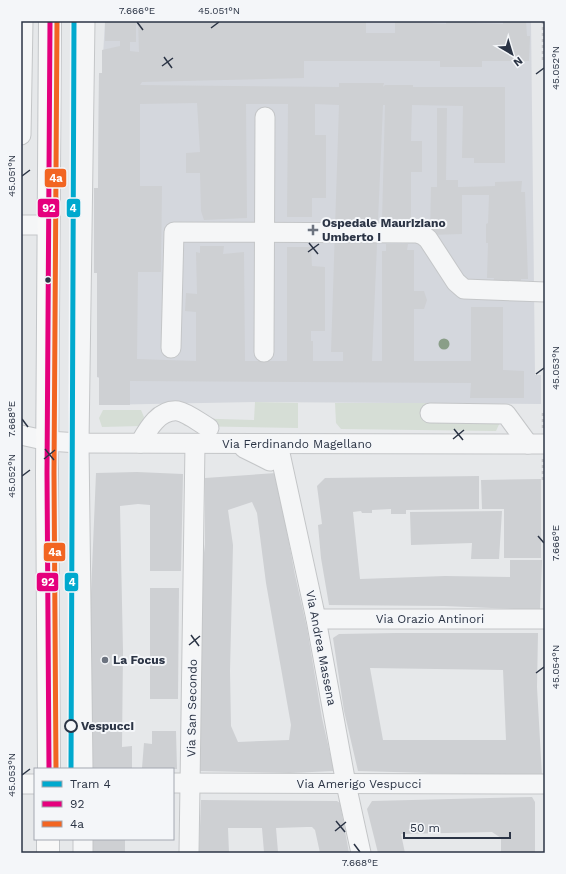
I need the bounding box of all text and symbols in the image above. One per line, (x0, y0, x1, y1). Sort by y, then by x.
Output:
text: 7.666°E (119, 5, 155, 16)
text: 45.051°N (198, 5, 240, 16)
north arrow (492, 34, 532, 74)
text: 45.052°N (550, 46, 561, 90)
text: N (511, 54, 525, 69)
text: 45.051°N (6, 155, 17, 197)
line badge: 4a (44, 168, 67, 188)
text: 4a (49, 172, 63, 185)
line badge: 92 (37, 198, 60, 218)
line badge: 4 (66, 198, 81, 218)
text: 92 (42, 202, 56, 215)
text: 4 (69, 202, 77, 215)
place label: Ospedale Mauriziano Umberto I (322, 216, 446, 244)
marker: Ospedale Mauriziano Umberto I (307, 224, 319, 236)
unlabelled marker (43, 275, 53, 285)
text: 45.053°N (550, 346, 561, 390)
text: 7.668°E (6, 401, 17, 437)
street label: Via Ferdinando Magellano (222, 437, 372, 451)
text: 45.052°N (6, 454, 17, 498)
text: 7.666°E (550, 525, 561, 561)
line badge: 4a (43, 542, 66, 562)
text: 4a (48, 546, 62, 559)
line badge: 92 (36, 572, 59, 592)
line badge: 4 (64, 572, 79, 592)
text: 92 (41, 576, 55, 589)
text: 4 (68, 576, 76, 589)
street label: Via Andrea Massena (303, 589, 339, 707)
street label: Via Orazio Antinori (376, 612, 484, 626)
text: 45.054°N (550, 645, 561, 689)
place label: La Focus (113, 653, 166, 667)
marker: La Focus (100, 655, 110, 665)
street label: Via San Secondo (184, 659, 200, 757)
marker: Vespucci (64, 719, 78, 733)
place label: Vespucci (81, 719, 134, 733)
text: 45.053°N (6, 753, 17, 797)
legend (34, 768, 174, 840)
text: Tram 4 (70, 777, 111, 791)
street label: Via Amerigo Vespucci (297, 777, 421, 791)
text: 92 (70, 797, 84, 811)
scale bar (404, 814, 510, 840)
text: 4a (70, 817, 84, 831)
text: 50 m (410, 821, 440, 835)
text: 7.668°E (342, 857, 378, 868)

